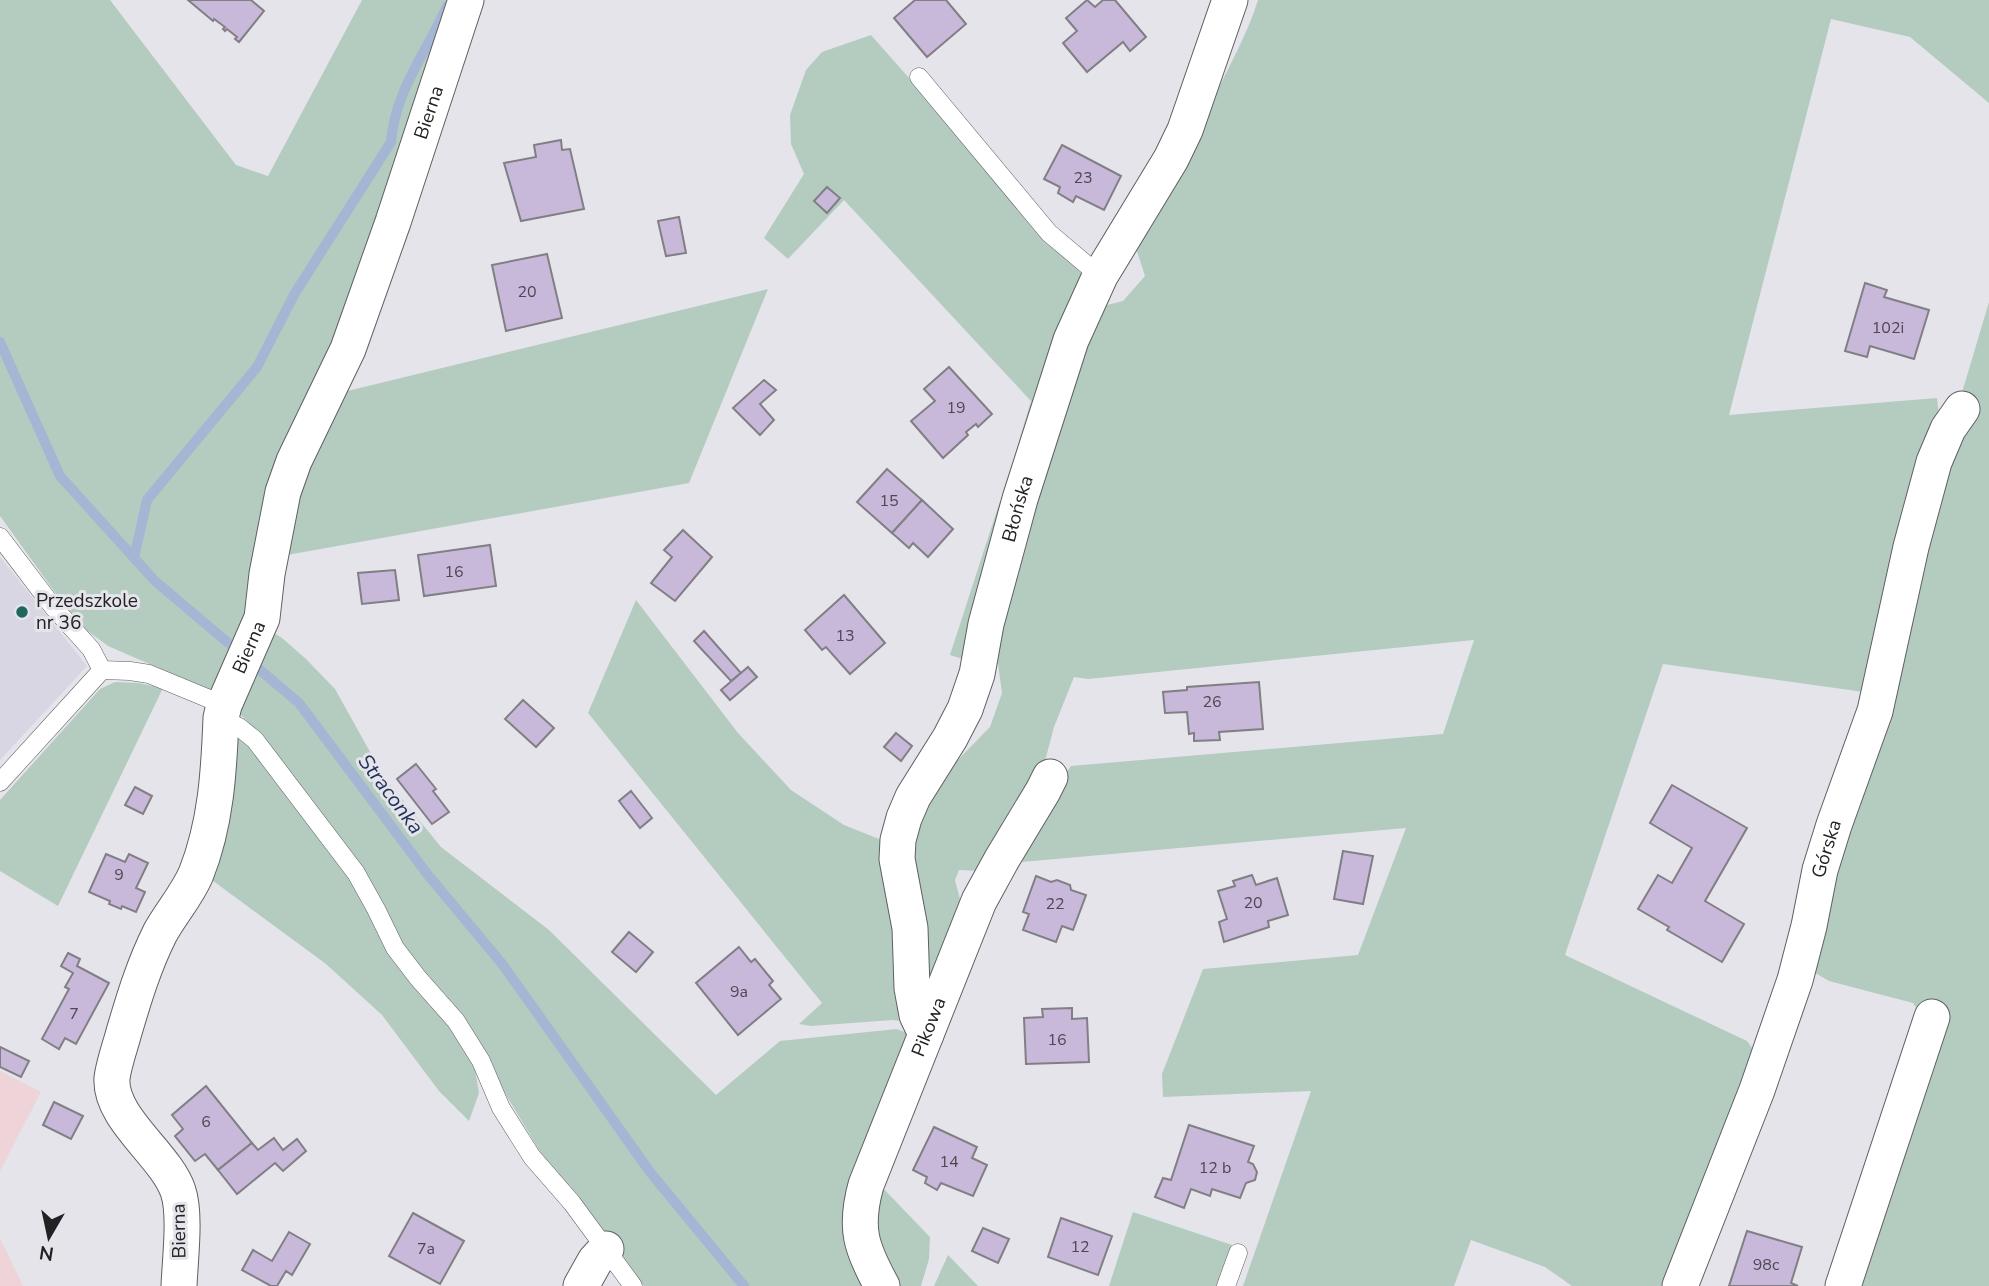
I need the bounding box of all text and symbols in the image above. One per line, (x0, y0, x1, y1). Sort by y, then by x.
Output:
street label: Bierna (408, 82, 450, 143)
house number: 23 (1073, 167, 1093, 189)
house number: 20 (517, 281, 537, 303)
house number: 102i (1872, 317, 1904, 339)
house number: 19 (946, 397, 966, 419)
street label: Błońska (996, 472, 1040, 545)
house number: 15 (879, 490, 899, 512)
house number: 16 (444, 561, 464, 583)
place label: Przedszkole nr 36 (36, 588, 138, 636)
marker: Przedszkole nr 36 (14, 604, 30, 620)
street label: Bierna (226, 617, 272, 678)
house number: 13 (835, 625, 855, 647)
house number: 26 (1202, 691, 1222, 713)
water label: Straconka (352, 748, 430, 840)
street label: Górska (1806, 816, 1848, 880)
house number: 9 (114, 864, 124, 886)
house number: 20 (1243, 892, 1263, 914)
house number: 22 (1045, 893, 1065, 915)
house number: 9a (730, 981, 748, 1003)
street label: Pikowa (905, 993, 952, 1061)
house number: 7 (69, 1003, 79, 1025)
house number: 16 (1047, 1029, 1067, 1051)
house number: 6 (201, 1111, 211, 1133)
house number: 14 (939, 1151, 959, 1173)
house number: 12 b (1199, 1157, 1231, 1179)
north arrow (14, 1202, 84, 1272)
street label: Bierna (166, 1203, 192, 1259)
house number: 12 (1070, 1236, 1090, 1258)
house number: 7a (417, 1238, 435, 1260)
text: N (37, 1239, 56, 1267)
house number: 98c (1753, 1254, 1780, 1276)

